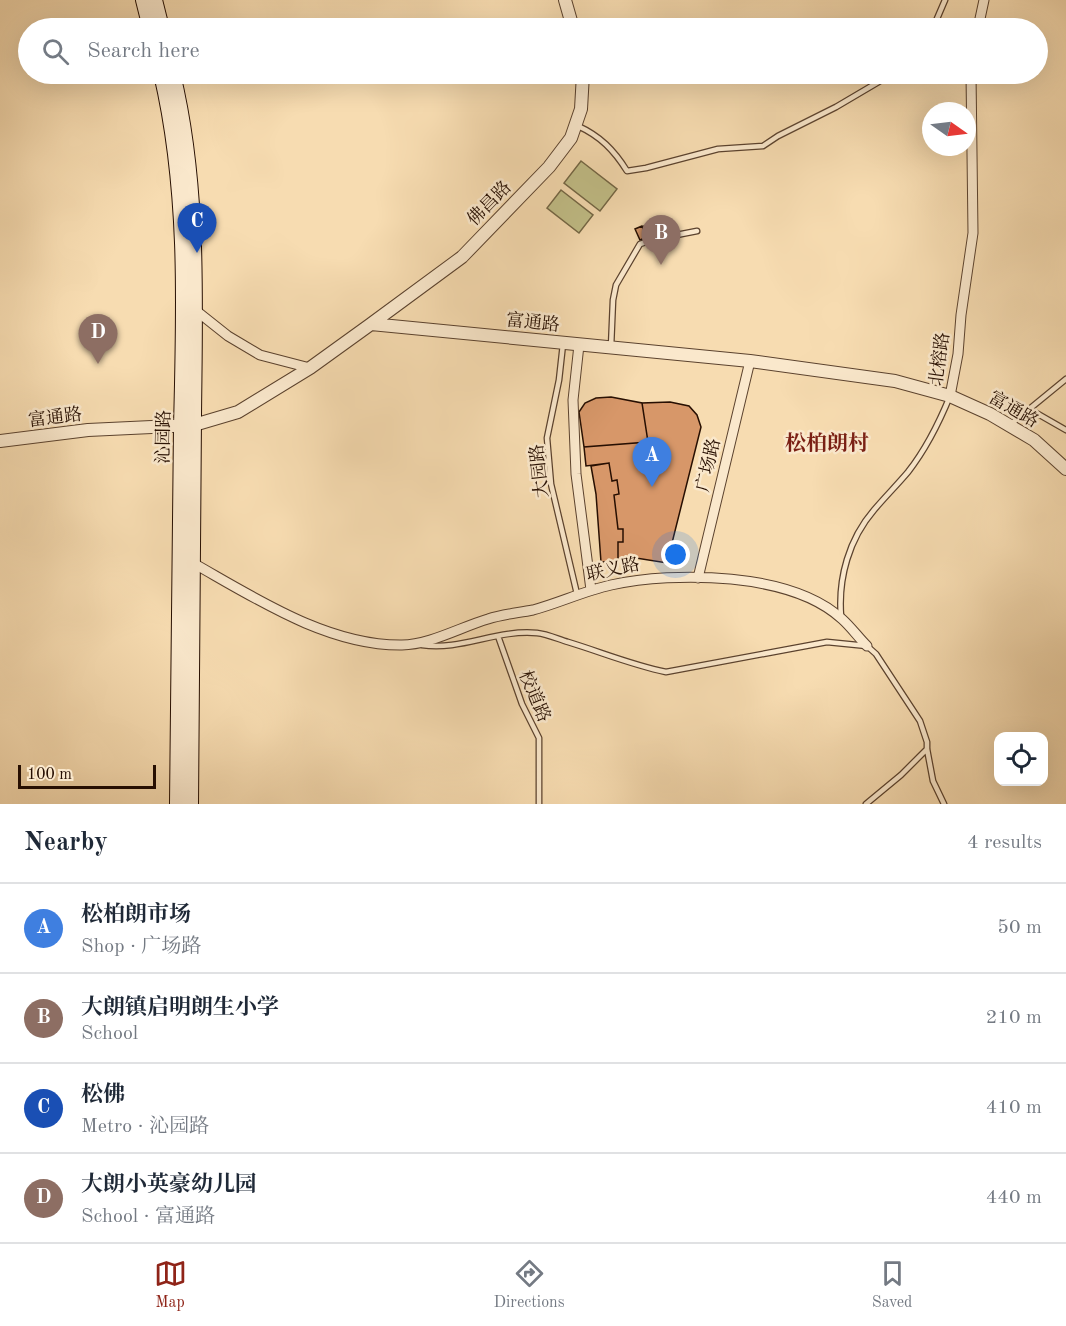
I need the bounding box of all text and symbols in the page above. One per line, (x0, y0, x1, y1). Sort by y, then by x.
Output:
search box (18, 18, 1048, 84)
icon: search (39, 35, 72, 68)
text: Search here (87, 40, 200, 62)
north arrow (922, 102, 976, 156)
street label: 佛昌路 (463, 177, 515, 229)
pin: C (178, 204, 216, 253)
pin: B (642, 216, 680, 265)
street label: 富通路 (505, 309, 561, 335)
pin: D (78, 314, 118, 364)
street label: 北榕路 (925, 331, 953, 387)
street label: 富通路 (986, 387, 1042, 431)
street label: 富通路 (27, 404, 83, 430)
street label: 沁园路 (153, 410, 173, 464)
district label: 松柏朗村 (785, 432, 869, 455)
street label: 广场路 (692, 436, 724, 494)
pin: A (632, 438, 672, 487)
street label: 大园路 (526, 443, 552, 499)
your location (661, 540, 690, 569)
street label: 联义路 (585, 554, 641, 584)
street label: 校道路 (515, 667, 555, 725)
map controls (994, 732, 1048, 786)
button: locate (994, 732, 1048, 786)
scale bar (18, 762, 156, 790)
text: 100 m (27, 767, 72, 783)
text: Nearby (24, 830, 108, 856)
text: 4 results (967, 833, 1042, 853)
text: 松柏朗市场 (81, 904, 191, 926)
text: A (36, 918, 51, 938)
text: 50 m (997, 918, 1042, 938)
text: Shop · 广场路 (81, 937, 201, 957)
text: 大朗镇启明朗生小学 (81, 997, 279, 1019)
text: B (36, 1008, 51, 1028)
text: 210 m (986, 1008, 1042, 1028)
text: School (81, 1024, 138, 1044)
text: 松佛 (81, 1084, 125, 1106)
text: C (37, 1098, 50, 1118)
text: 410 m (986, 1098, 1042, 1118)
text: Metro · 沁园路 (81, 1117, 209, 1137)
text: 大朗小英豪幼儿园 (81, 1174, 257, 1196)
text: D (36, 1188, 51, 1208)
text: 440 m (986, 1188, 1042, 1208)
text: School · 富通路 (81, 1207, 215, 1227)
tab: Map (154, 1257, 187, 1313)
tab: Directions (494, 1257, 565, 1313)
tab: Saved (872, 1257, 912, 1313)

